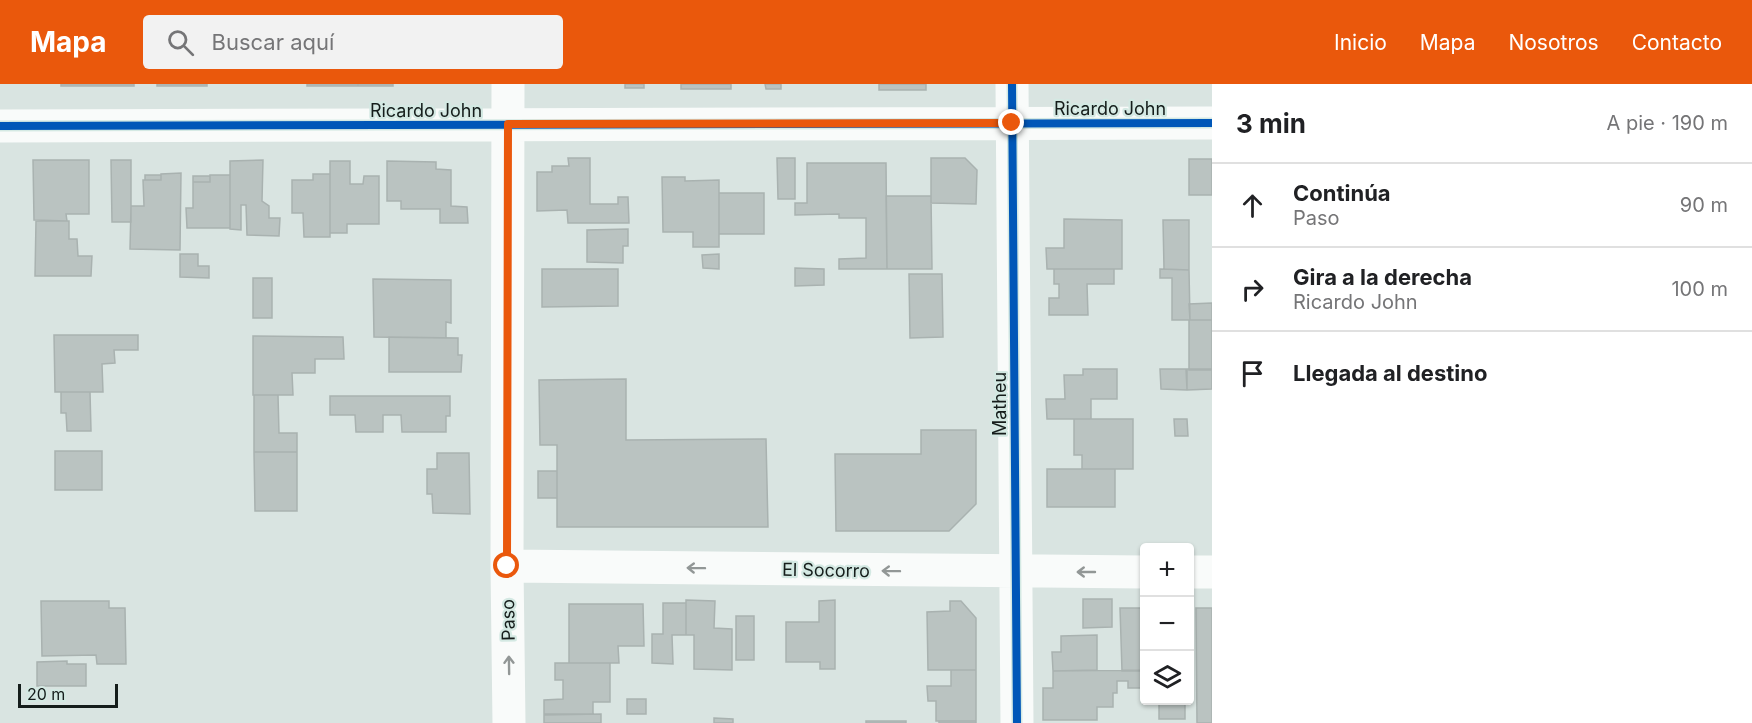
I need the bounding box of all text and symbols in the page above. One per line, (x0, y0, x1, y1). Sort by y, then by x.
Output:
search box (143, 15, 563, 69)
text: Mapa (30, 25, 107, 59)
icon: search (164, 26, 197, 59)
text: Buscar aquí (212, 29, 334, 55)
text: Inicio (1334, 30, 1387, 55)
text: Mapa (1420, 30, 1475, 55)
text: Nosotros (1508, 30, 1599, 55)
text: Contacto (1632, 30, 1722, 55)
street label: Ricardo John (1054, 98, 1166, 119)
street label: Ricardo John (370, 100, 482, 121)
text: 3 min (1236, 108, 1306, 139)
route end (998, 109, 1024, 135)
text: A pie · 190 m (1607, 111, 1728, 135)
text: Continúa (1293, 180, 1391, 206)
icon: ahead (1236, 189, 1269, 222)
text: 90 m (1680, 193, 1728, 217)
text: Paso (1293, 206, 1340, 230)
text: Gira a la derecha (1293, 264, 1472, 290)
icon: right (1236, 273, 1269, 306)
text: 100 m (1671, 277, 1728, 301)
text: Ricardo John (1293, 290, 1418, 314)
icon: arrive (1236, 357, 1269, 390)
text: Llegada al destino (1293, 360, 1487, 386)
street label: Matheu (989, 372, 1010, 436)
map controls (1140, 543, 1194, 705)
button: + (1140, 543, 1194, 597)
route start (493, 552, 519, 578)
street label: El Socorro (782, 559, 870, 581)
one-way arrow (687, 562, 707, 574)
one-way arrow (882, 565, 902, 576)
one-way arrow (1077, 566, 1097, 578)
button: − (1140, 597, 1194, 651)
street label: Paso (497, 599, 519, 641)
button: layers (1140, 651, 1194, 705)
one-way arrow (503, 655, 514, 675)
scale bar (18, 681, 118, 708)
text: 20 m (27, 684, 65, 704)

